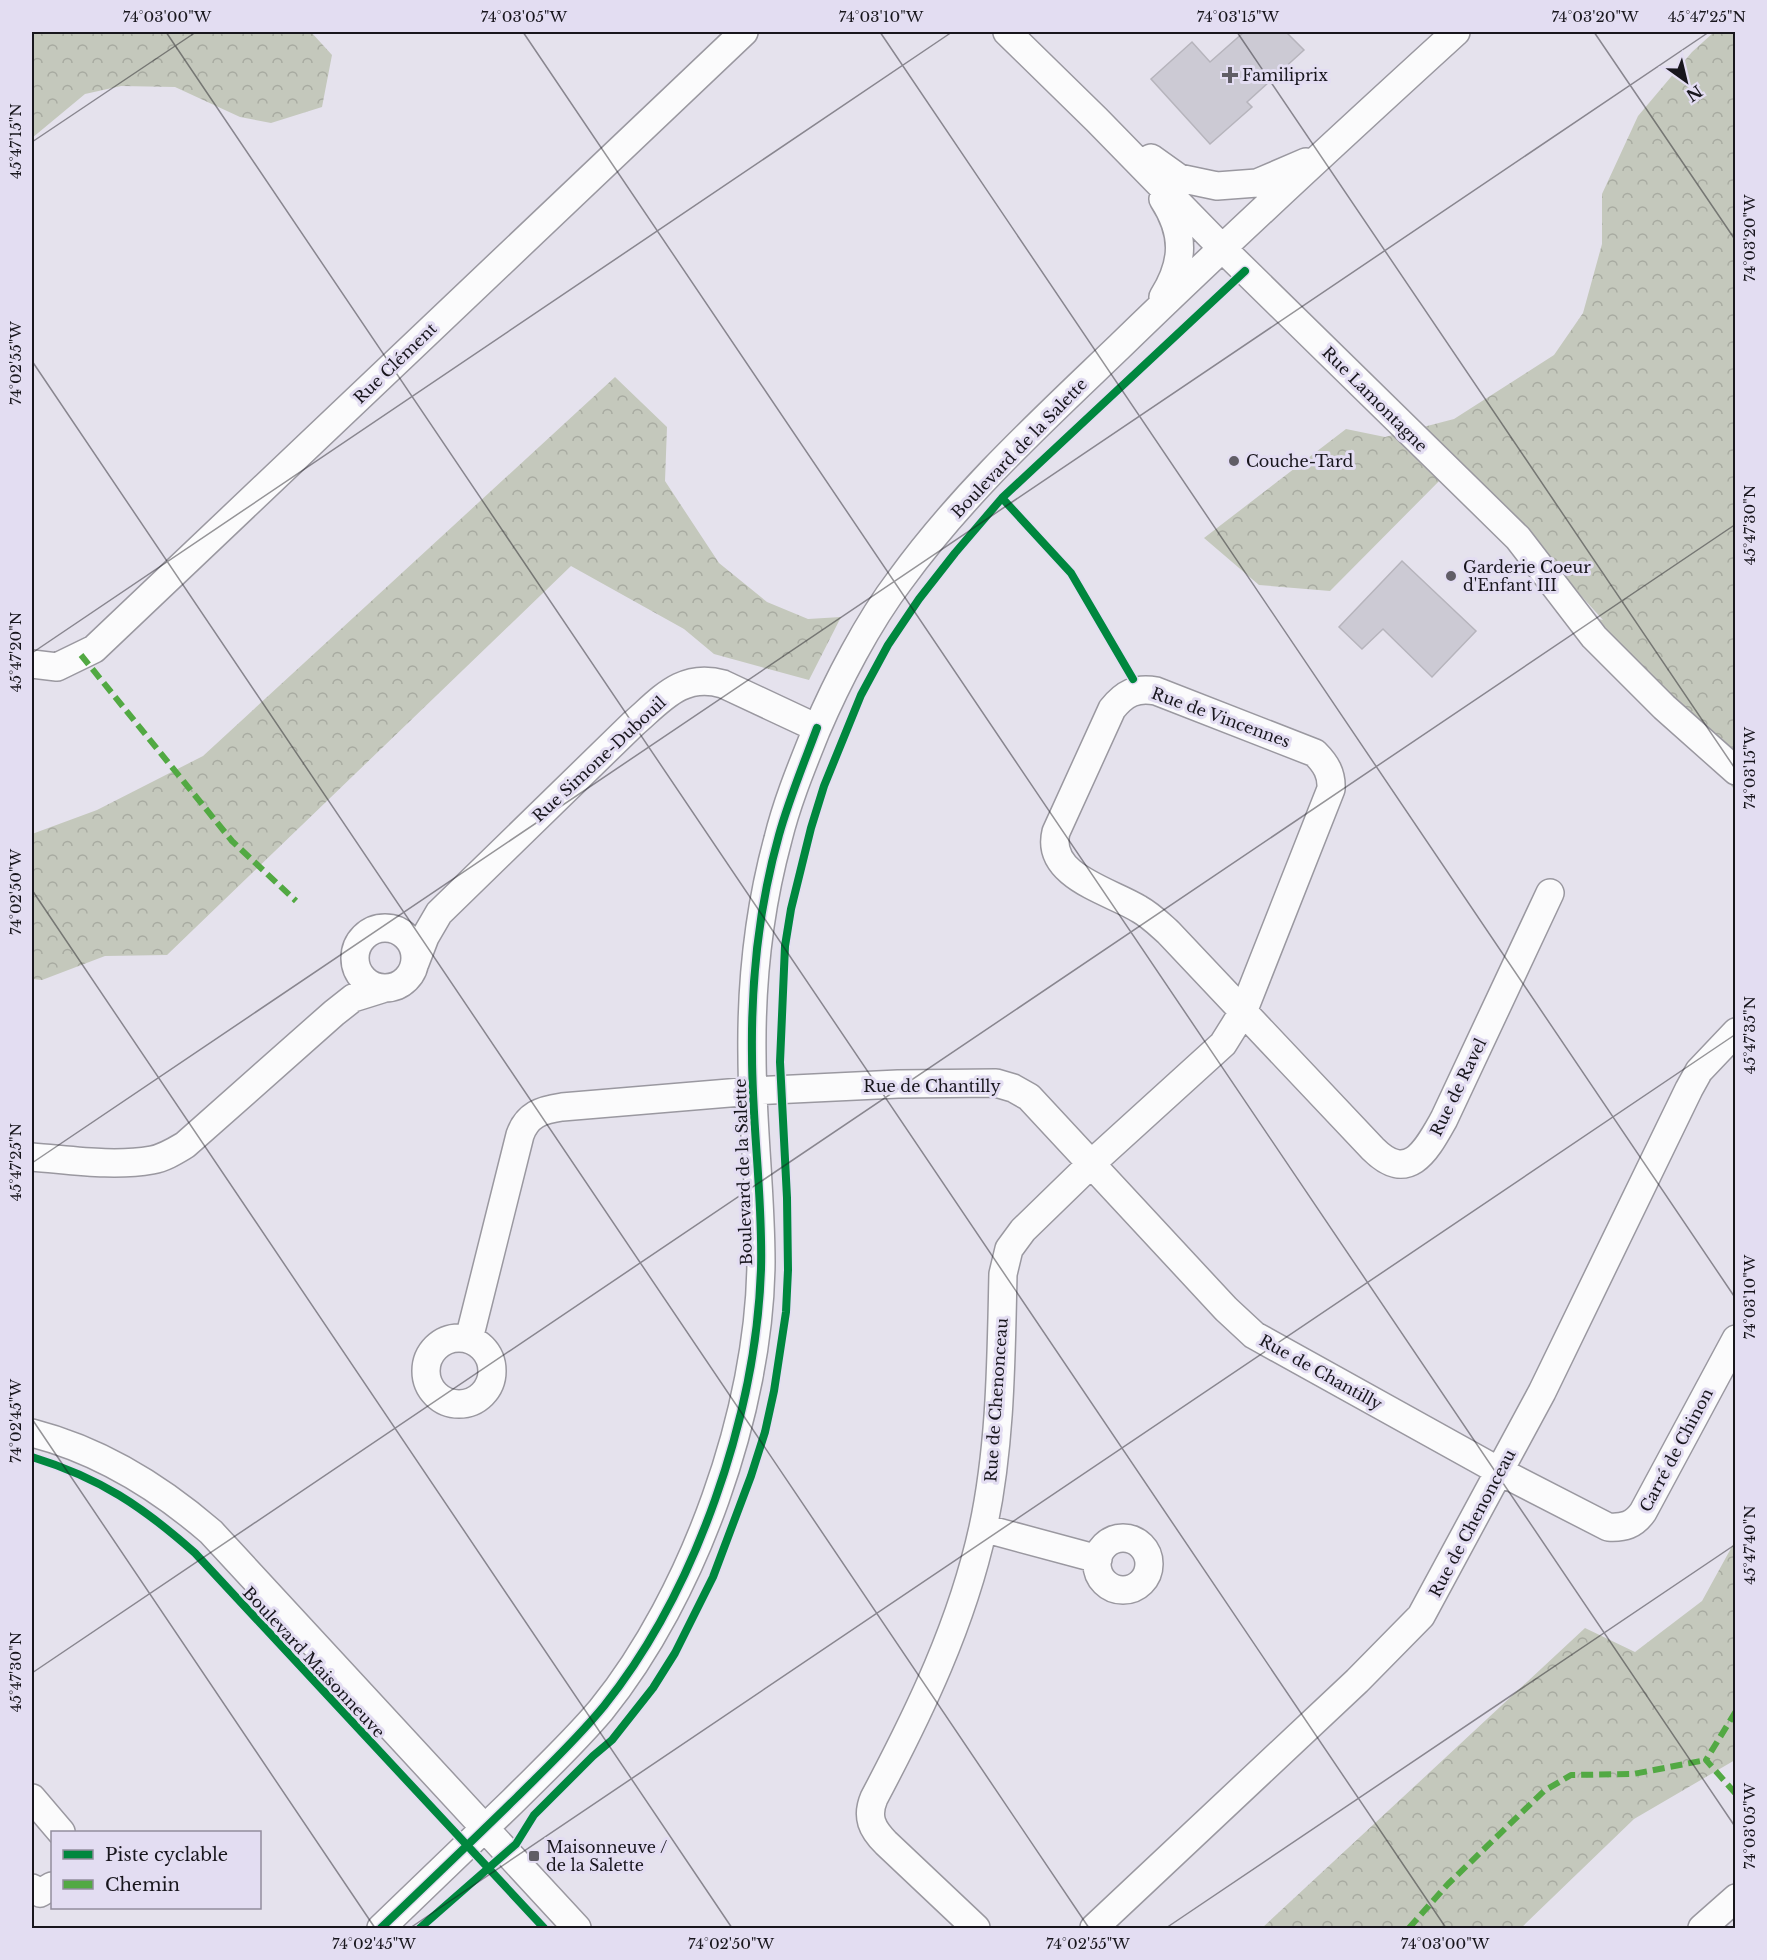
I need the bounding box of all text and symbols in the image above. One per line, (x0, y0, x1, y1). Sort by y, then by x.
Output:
text: 74°03'00"W (123, 7, 212, 26)
text: 74°03'05"W (481, 7, 568, 26)
text: 74°03'10"W (839, 7, 924, 26)
text: 74°03'15"W (1197, 7, 1280, 26)
text: 74°03'20"W (1551, 7, 1639, 26)
text: 45°47'25"N (1668, 7, 1746, 26)
north arrow (1656, 51, 1716, 111)
place label: Familiprix (1242, 65, 1328, 85)
marker: Familiprix (1223, 68, 1237, 82)
text: N (1683, 81, 1706, 106)
text: 45°47'15"N (6, 103, 25, 179)
text: 74°03'20"W (1740, 194, 1759, 282)
street label: Rue Clément (349, 318, 441, 408)
text: 74°02'55"W (6, 321, 25, 405)
street label: Rue Lamontagne (1318, 342, 1432, 456)
street label: Boulevard de la Salette (947, 374, 1091, 522)
place label: Couche-Tard (1246, 451, 1353, 471)
marker: Couche-Tard (1227, 454, 1241, 468)
text: 45°47'30"N (1740, 485, 1759, 565)
place label: Garderie Coeur d'Enfant III (1463, 557, 1591, 595)
marker: Garderie Coeur d'Enfant III (1444, 569, 1458, 583)
text: 45°47'20"N (6, 612, 25, 692)
street label: Rue de Vincennes (1149, 683, 1293, 751)
street label: Rue Simone-Dubouil (528, 692, 670, 826)
text: 74°03'15"W (1740, 726, 1759, 809)
text: 74°02'50"W (6, 849, 25, 935)
text: 45°47'35"N (1740, 996, 1759, 1074)
street label: Rue de Ravel (1426, 1035, 1490, 1139)
street label: Rue de Chantilly (863, 1076, 1001, 1096)
street label: Boulevard de la Salette (730, 1078, 756, 1266)
text: 45°47'25"N (6, 1123, 25, 1201)
text: 74°03'10"W (1740, 1254, 1759, 1339)
street label: Rue de Chenonceau (980, 1317, 1012, 1483)
street label: Rue de Chantilly (1256, 1330, 1387, 1414)
text: 74°02'45"W (6, 1379, 25, 1463)
street label: Carré de Chinon (1635, 1385, 1717, 1515)
street label: Rue de Chenonceau (1425, 1445, 1520, 1600)
text: 45°47'40"N (1740, 1505, 1759, 1585)
street label: Boulevard Maisonneuve (239, 1582, 389, 1742)
text: 45°47'30"N (6, 1632, 25, 1712)
text: 74°03'05"W (1740, 1782, 1759, 1869)
legend (51, 1831, 261, 1909)
place label: Maisonneuve / de la Salette (546, 1837, 667, 1875)
text: Piste cyclable (105, 1844, 228, 1866)
marker: Maisonneuve / de la Salette (527, 1849, 541, 1863)
text: Chemin (105, 1874, 180, 1896)
text: 74°02'45"W (332, 1934, 416, 1953)
text: 74°02'50"W (688, 1934, 774, 1953)
text: 74°02'55"W (1046, 1934, 1130, 1953)
text: 74°03'00"W (1401, 1934, 1490, 1953)

